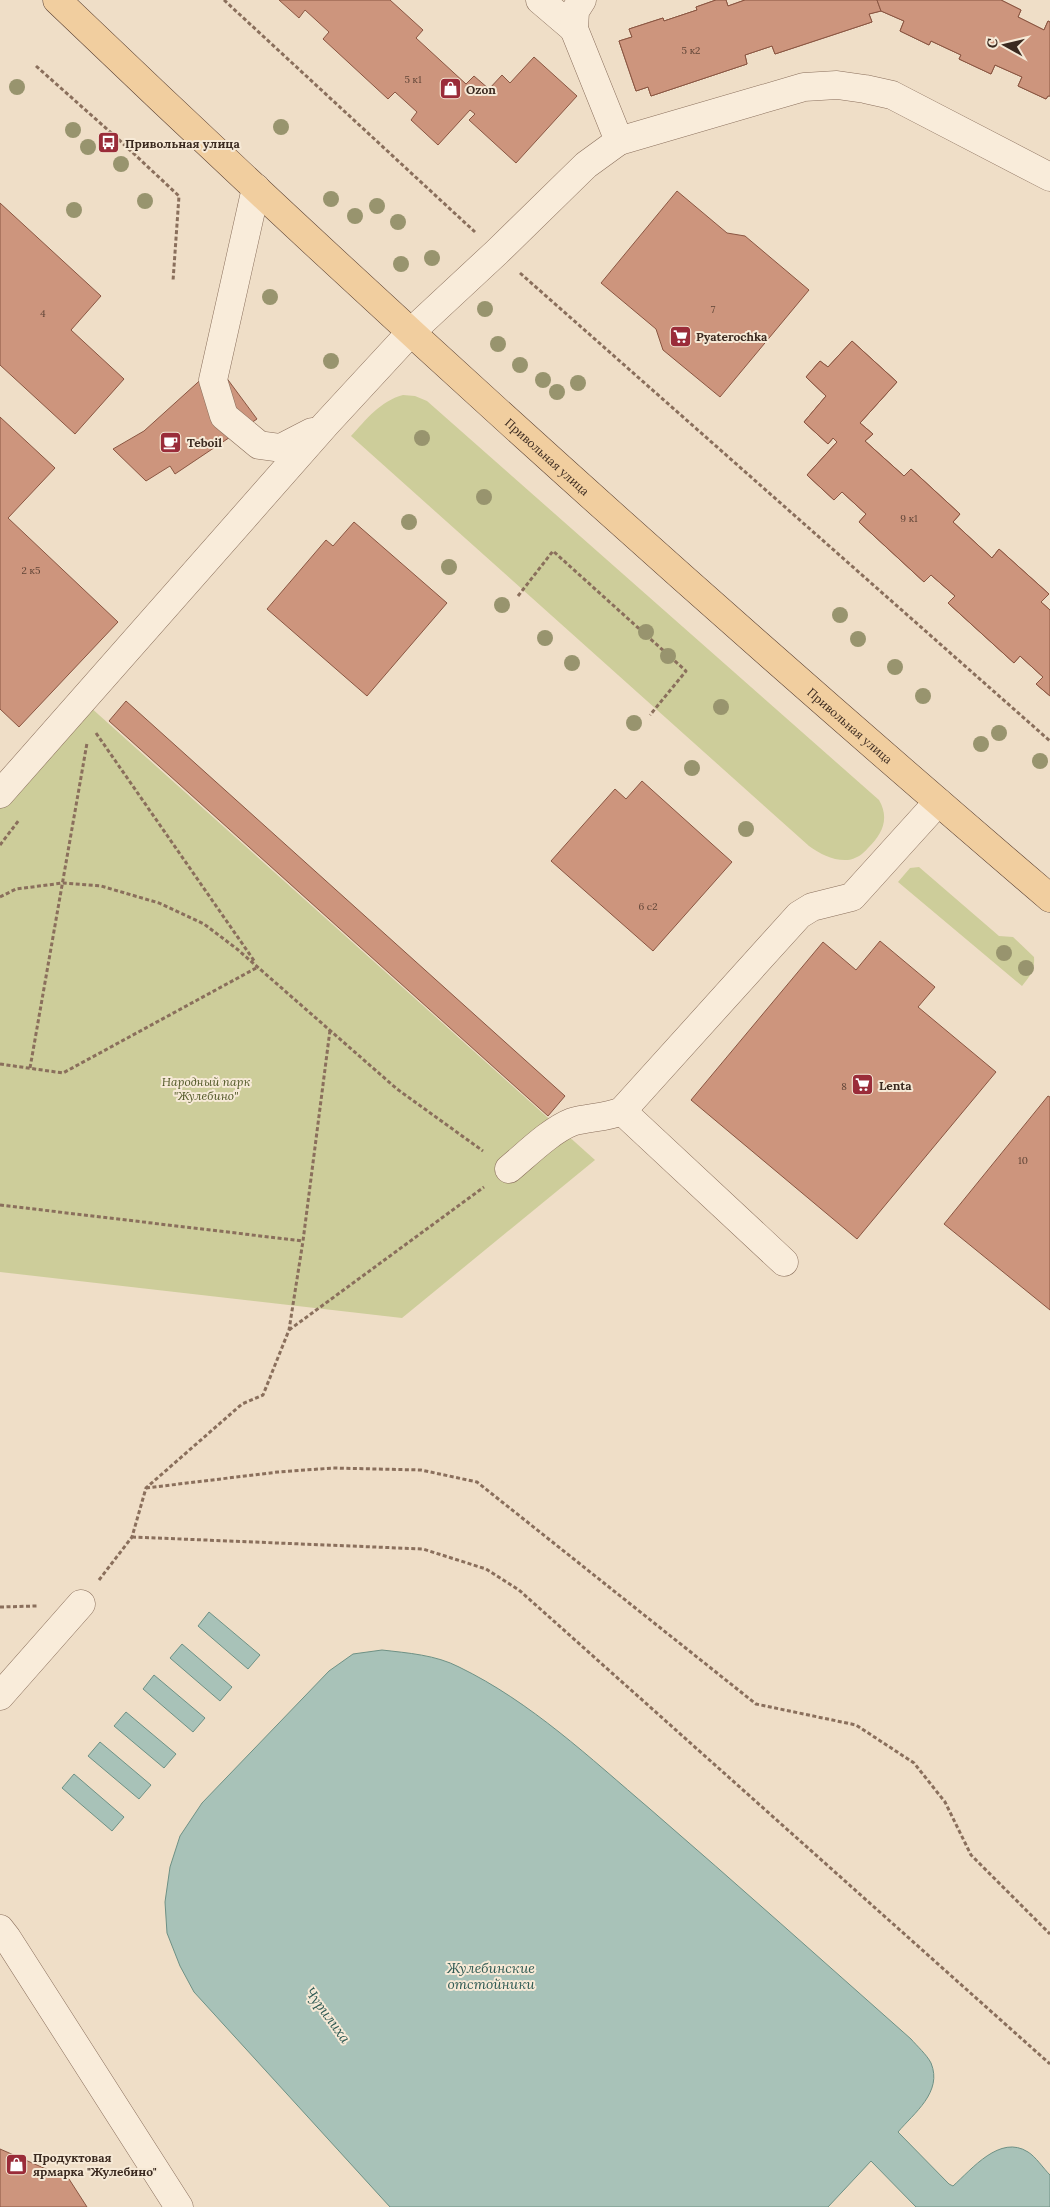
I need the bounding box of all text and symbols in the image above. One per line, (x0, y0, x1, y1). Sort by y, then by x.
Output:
north arrow (980, 20, 1030, 70)
text: С (983, 37, 1002, 49)
house number: 5 к2 (682, 44, 700, 57)
house number: 5 к1 (404, 73, 422, 86)
shop icon: Ozon (438, 77, 462, 101)
place label: Ozon (466, 82, 496, 97)
bus stop icon: Привольная улица (97, 131, 121, 155)
place label: Привольная улица (125, 136, 241, 151)
house number: 7 (711, 303, 716, 316)
house number: 4 (40, 307, 46, 320)
supermarket icon: Pyaterochka (668, 324, 692, 348)
place label: Pyaterochka (696, 329, 768, 344)
street label: Привольная улица (502, 415, 593, 498)
cafe icon: Teboil (159, 430, 183, 454)
place label: Teboil (187, 435, 222, 450)
house number: 9 к1 (900, 512, 918, 525)
house number: 2 к5 (22, 564, 40, 577)
street label: Привольная улица (805, 684, 896, 767)
house number: 6 с2 (638, 900, 658, 913)
supermarket icon: Lenta (851, 1073, 875, 1097)
park label: Народный парк "Жулебино" (162, 1074, 250, 1103)
place label: Lenta (879, 1078, 912, 1093)
house number: 8 (841, 1080, 847, 1093)
house number: 10 (1018, 1154, 1028, 1167)
water label: Жулебинские отстойники (446, 1959, 535, 1993)
water label: Чурилиха (302, 1983, 355, 2047)
place label: Продуктовая ярмарка "Жулебино" (33, 2150, 157, 2179)
shop icon: Продуктовая ярмарка "Жулебино" (5, 2152, 29, 2176)

